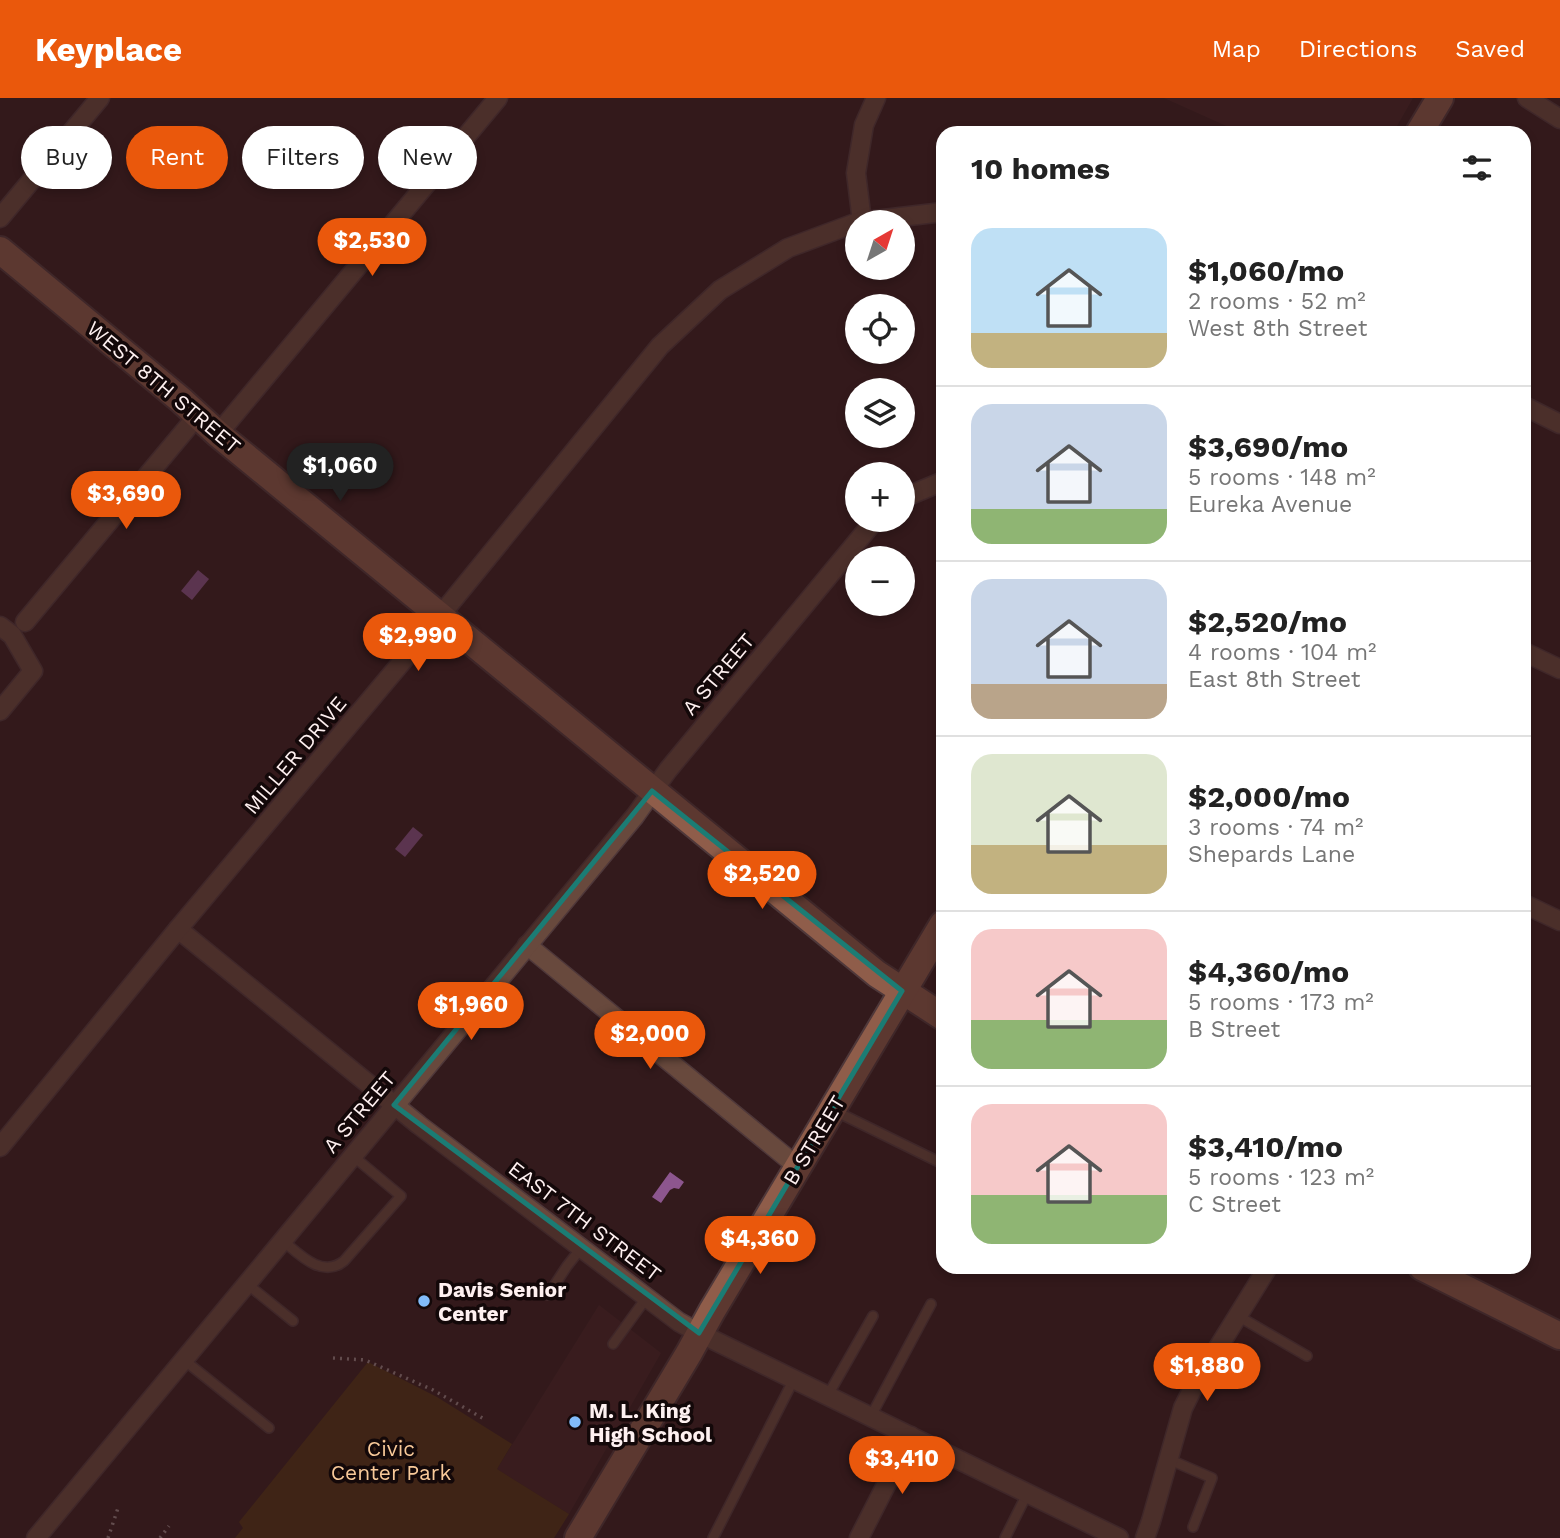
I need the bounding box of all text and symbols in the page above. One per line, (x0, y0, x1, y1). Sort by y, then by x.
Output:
text: Keyplace (35, 30, 182, 69)
text: Map (1212, 35, 1261, 63)
text: Directions (1299, 35, 1417, 63)
text: Saved (1455, 35, 1525, 63)
chip: Buy (21, 126, 112, 189)
chip: Rent (126, 126, 228, 189)
chip: Filters (242, 126, 364, 189)
chip: New (378, 126, 477, 189)
icon: filters (1458, 149, 1496, 187)
text: 10 homes (971, 151, 1110, 186)
north arrow (845, 210, 915, 280)
map controls (845, 210, 915, 616)
pin: $2,530 (315, 218, 429, 278)
text: $2,530 (334, 227, 410, 254)
text: $1,060/mo (1188, 253, 1344, 288)
icon: home (1027, 256, 1111, 340)
text: 2 rooms · 52 m² (1188, 288, 1366, 315)
button: locate (845, 294, 915, 364)
street label: WEST 8TH STREET (82, 315, 246, 459)
text: West 8th Street (1188, 315, 1367, 342)
button: layers (845, 378, 915, 448)
text: $3,690/mo (1188, 429, 1348, 464)
icon: home (1027, 432, 1111, 516)
pin: $1,060 (283, 444, 397, 503)
text: $1,060 (303, 452, 377, 479)
button: + (845, 462, 915, 532)
text: 5 rooms · 148 m² (1188, 464, 1376, 491)
pin: $3,690 (69, 472, 183, 531)
text: $3,690 (87, 480, 165, 507)
text: Eureka Avenue (1188, 491, 1352, 518)
button: − (845, 546, 915, 616)
text: $2,520/mo (1188, 604, 1347, 639)
icon: home (1027, 607, 1111, 691)
pin: $2,990 (361, 614, 475, 673)
text: $2,990 (379, 622, 457, 649)
street label: A STREET (677, 628, 760, 720)
text: 4 rooms · 104 m² (1188, 639, 1376, 666)
text: East 8th Street (1188, 666, 1360, 693)
street label: MILLER DRIVE (238, 691, 352, 819)
text: $2,000/mo (1188, 779, 1350, 814)
icon: home (1027, 782, 1111, 866)
text: 3 rooms · 74 m² (1188, 814, 1363, 841)
text: Shepards Lane (1188, 841, 1355, 868)
pin: $2,520 (705, 852, 819, 911)
text: $2,520 (723, 860, 801, 887)
text: $4,360/mo (1188, 954, 1349, 989)
icon: home (1027, 957, 1111, 1041)
pin: $1,960 (414, 982, 528, 1042)
text: 5 rooms · 173 m² (1188, 989, 1374, 1016)
text: $1,960 (434, 991, 508, 1018)
pin: $2,000 (593, 1012, 707, 1071)
text: B Street (1188, 1016, 1280, 1043)
text: $2,000 (610, 1020, 690, 1047)
street label: A STREET (318, 1066, 401, 1158)
street label: B STREET (778, 1091, 851, 1189)
text: $3,410/mo (1188, 1129, 1343, 1164)
icon: home (1027, 1132, 1111, 1216)
street label: EAST 7TH STREET (504, 1156, 666, 1287)
text: 5 rooms · 123 m² (1188, 1164, 1374, 1191)
text: C Street (1188, 1191, 1281, 1218)
pin: $4,360 (703, 1216, 817, 1276)
text: $4,360 (721, 1225, 799, 1252)
place label: Davis Senior Center (438, 1277, 566, 1326)
marker: Davis Senior Center (416, 1293, 432, 1309)
pin: $1,880 (1150, 1344, 1264, 1403)
text: $1,880 (1170, 1352, 1244, 1379)
place label: M. L. King High School (589, 1398, 712, 1447)
marker: M. L. King High School (567, 1414, 583, 1430)
park label: Civic Center Park (331, 1436, 451, 1485)
pin: $3,410 (845, 1436, 959, 1496)
text: $3,410 (865, 1445, 939, 1472)

